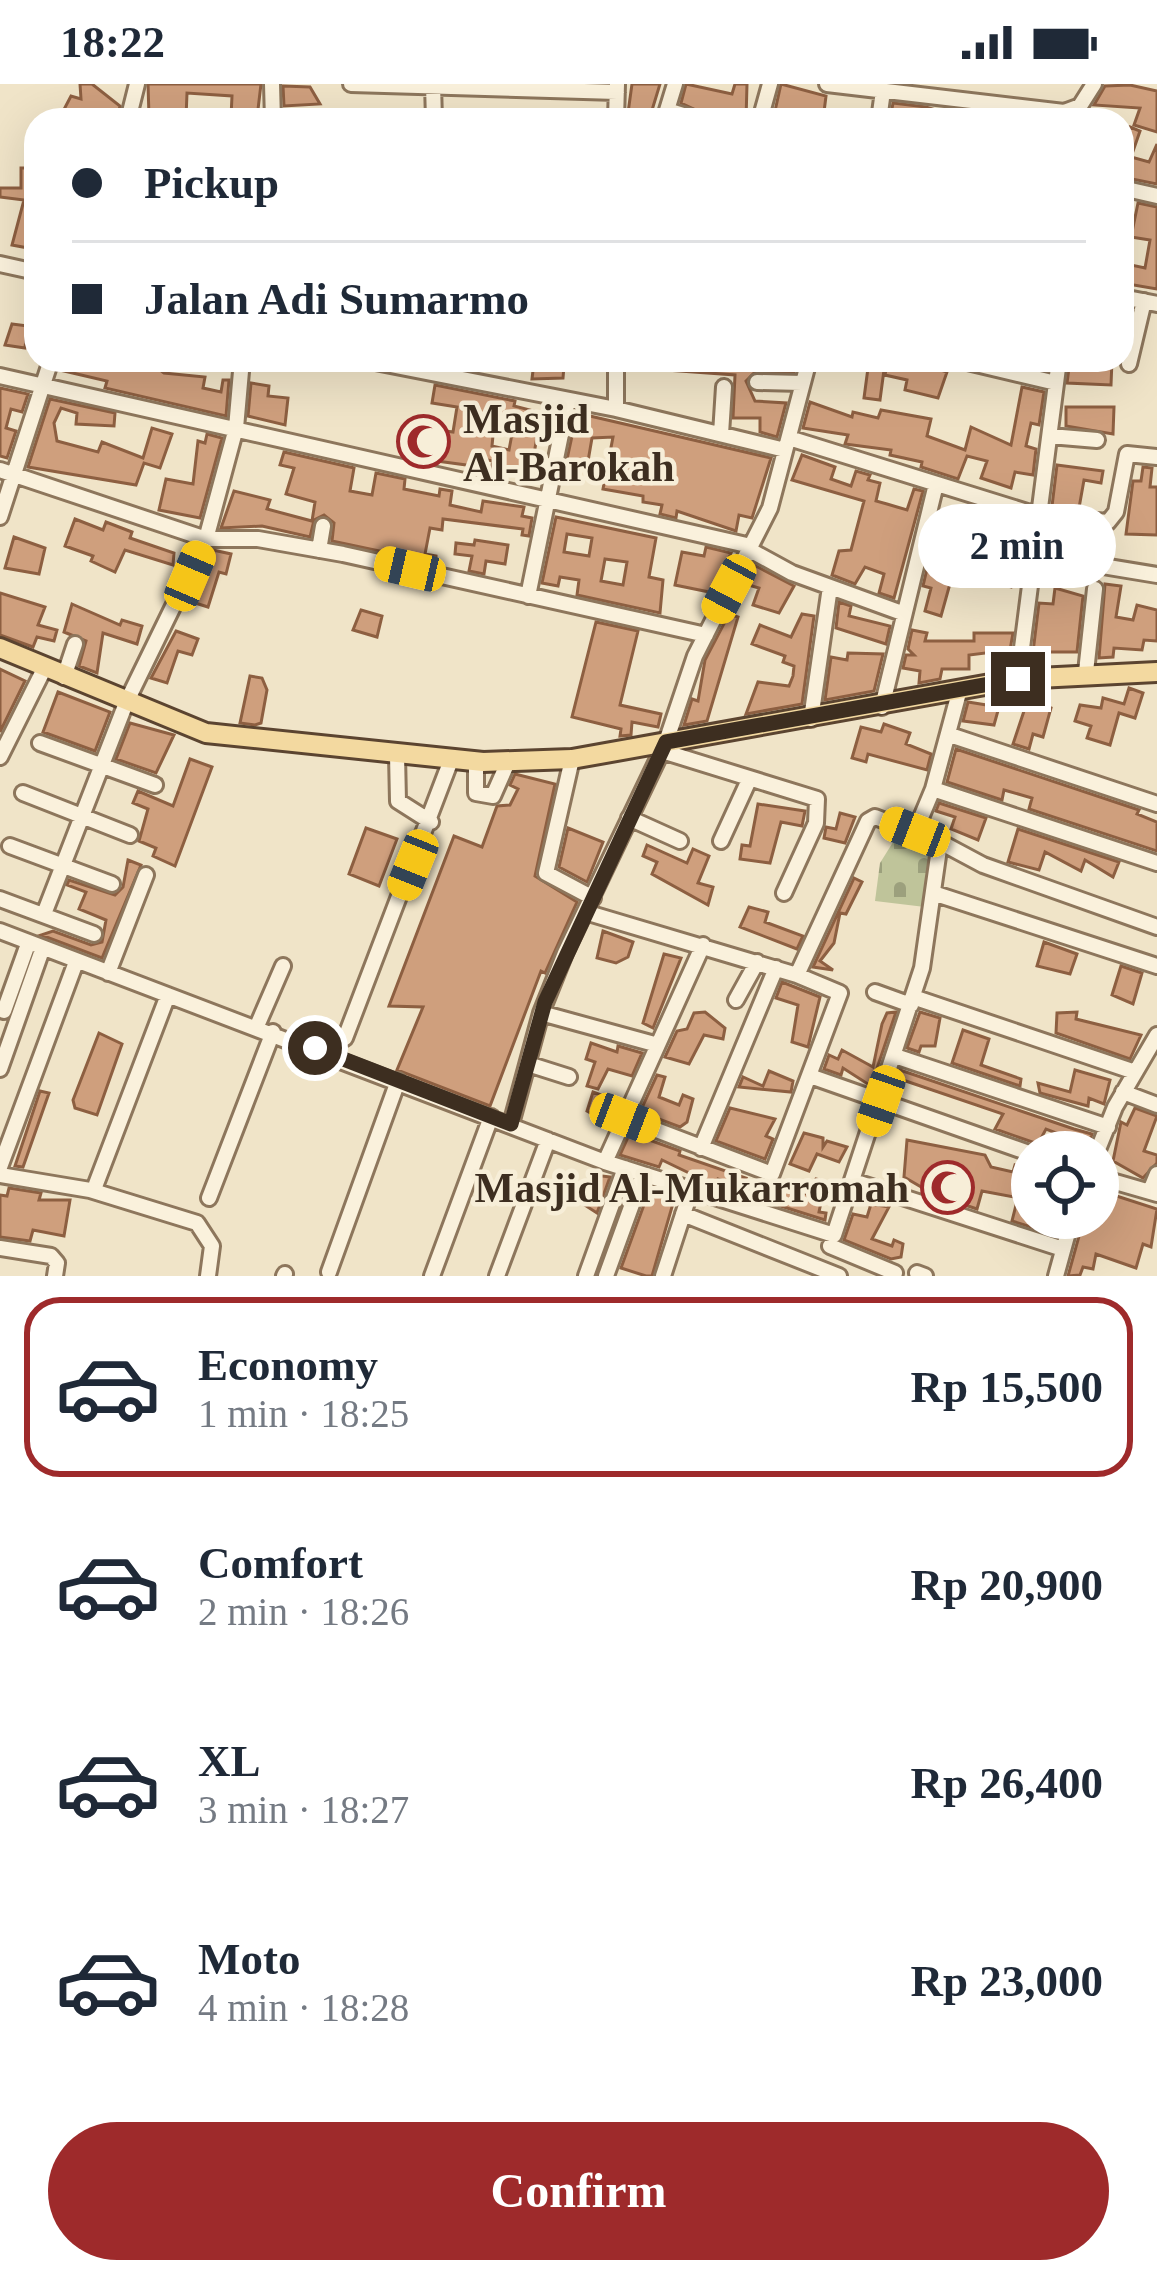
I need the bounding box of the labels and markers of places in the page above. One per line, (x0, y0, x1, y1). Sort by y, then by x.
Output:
place label: Masjid Al-Barokah (463, 396, 675, 490)
mosque icon: Masjid Al-Barokah (396, 414, 452, 470)
mosque icon: Masjid Al-Mukarromah (920, 1159, 976, 1215)
place label: Masjid Al-Mukarromah (475, 1165, 909, 1211)

